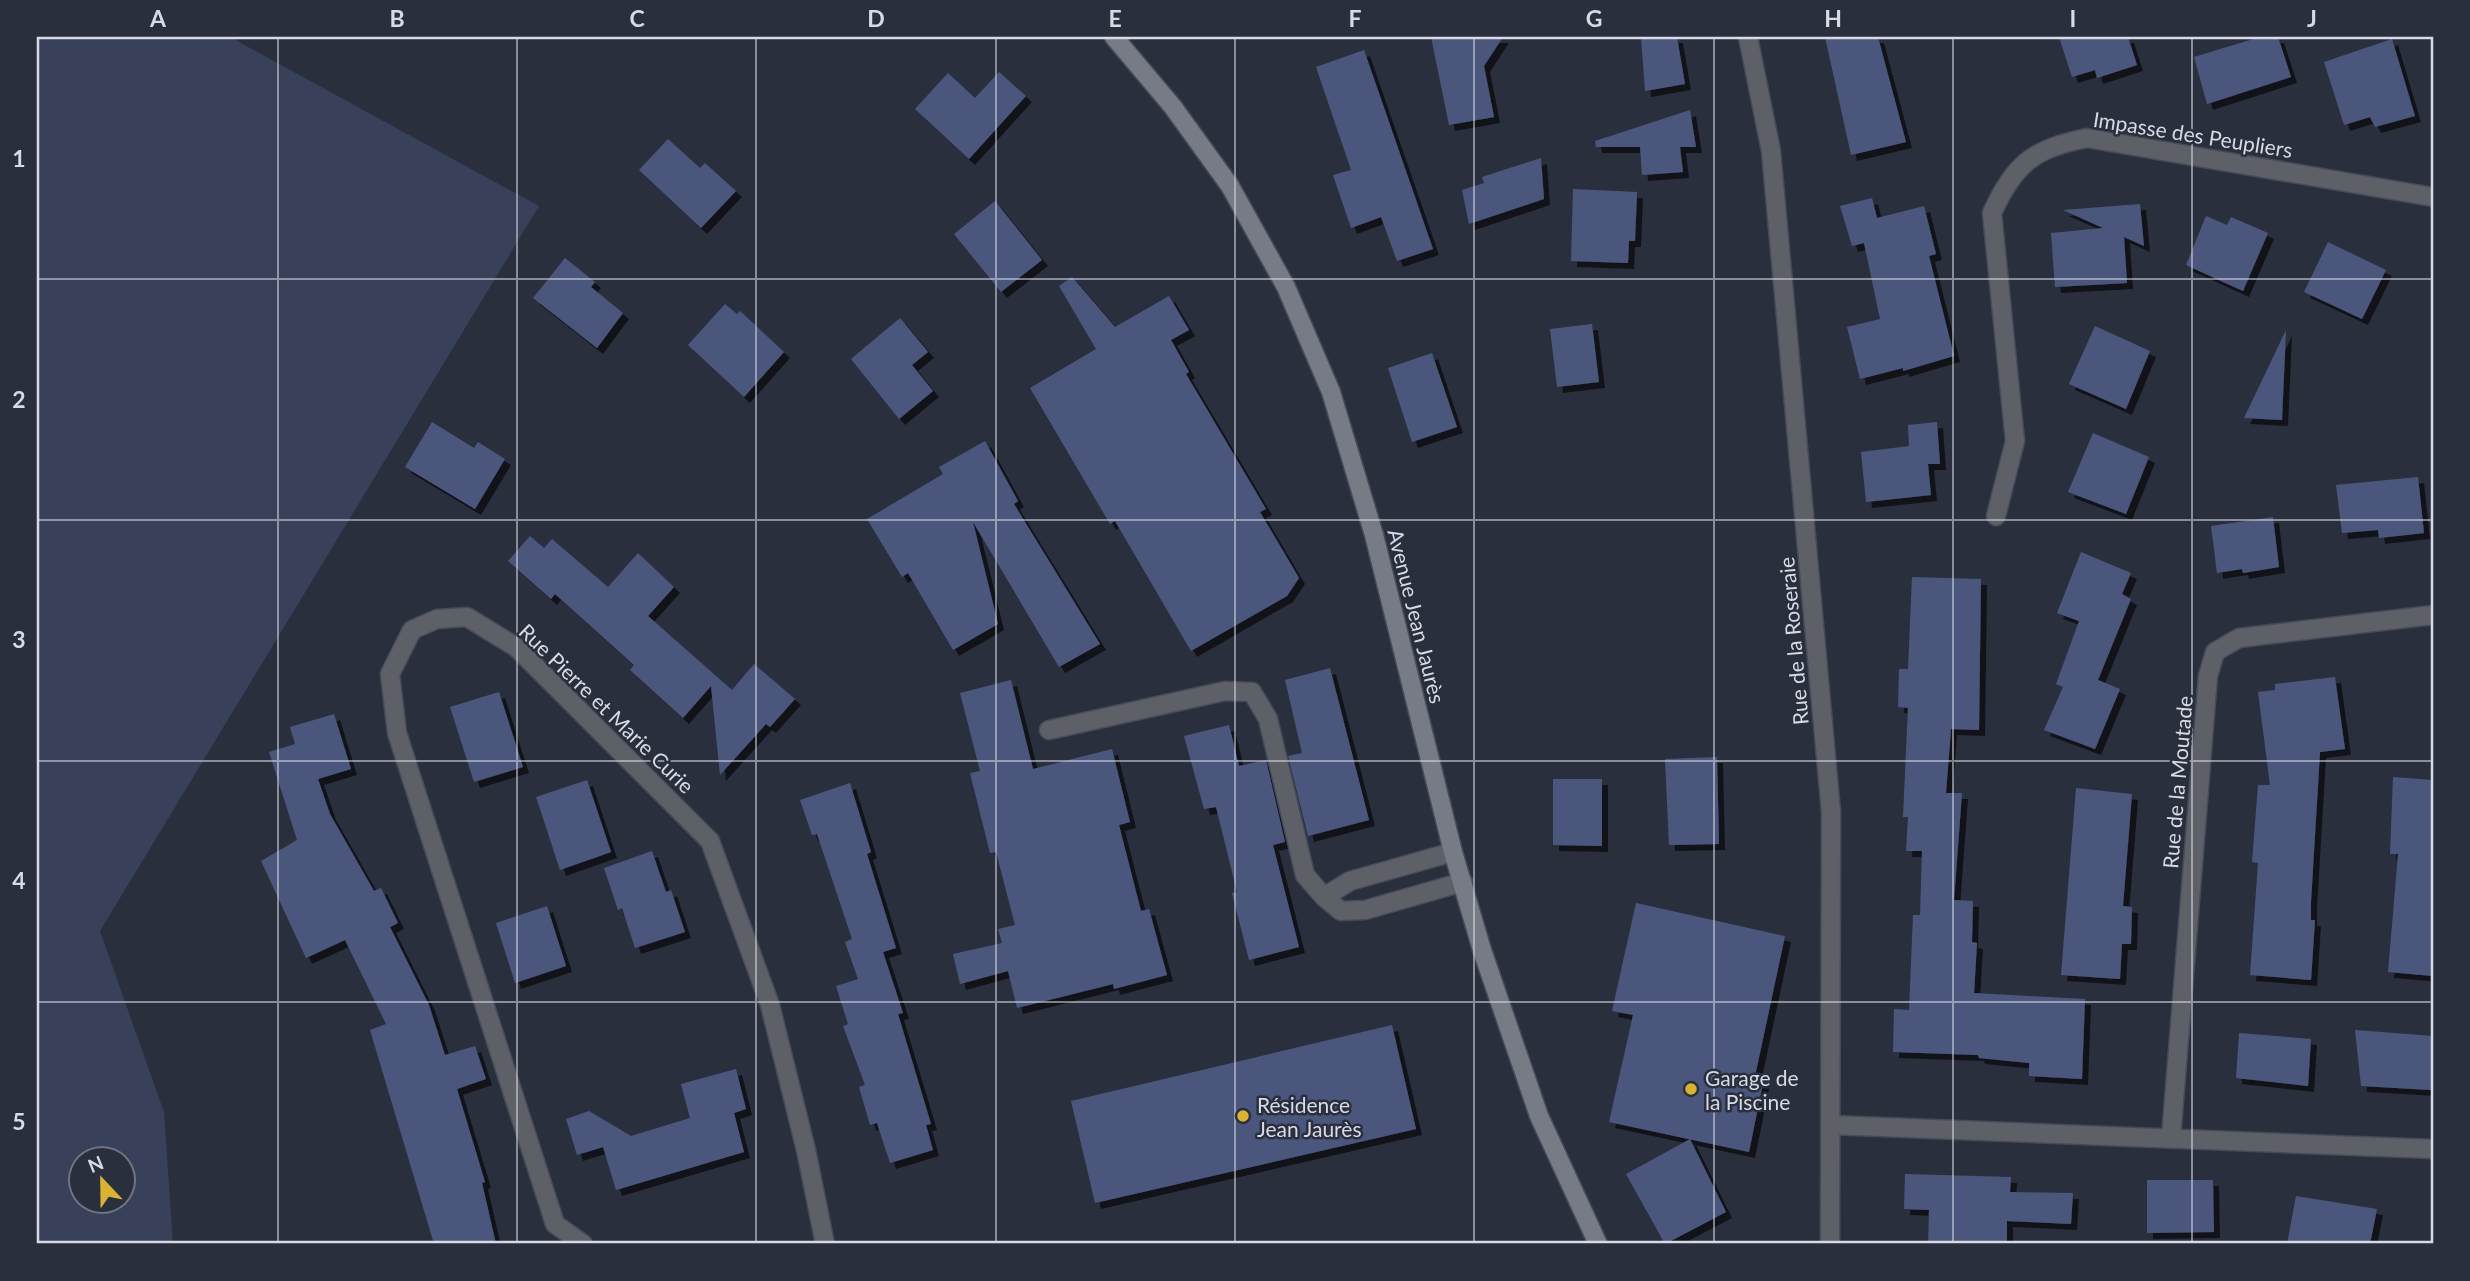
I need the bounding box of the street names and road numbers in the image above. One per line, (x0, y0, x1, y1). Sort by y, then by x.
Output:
street label: Impasse des Peupliers (2092, 106, 2294, 162)
street label: Avenue Jean Jaurès (1383, 526, 1451, 706)
street label: Rue de la Roseraie (1773, 556, 1813, 726)
street label: Rue Pierre et Marie Curie (515, 618, 699, 798)
street label: Rue de la Moutade (2157, 694, 2197, 870)

